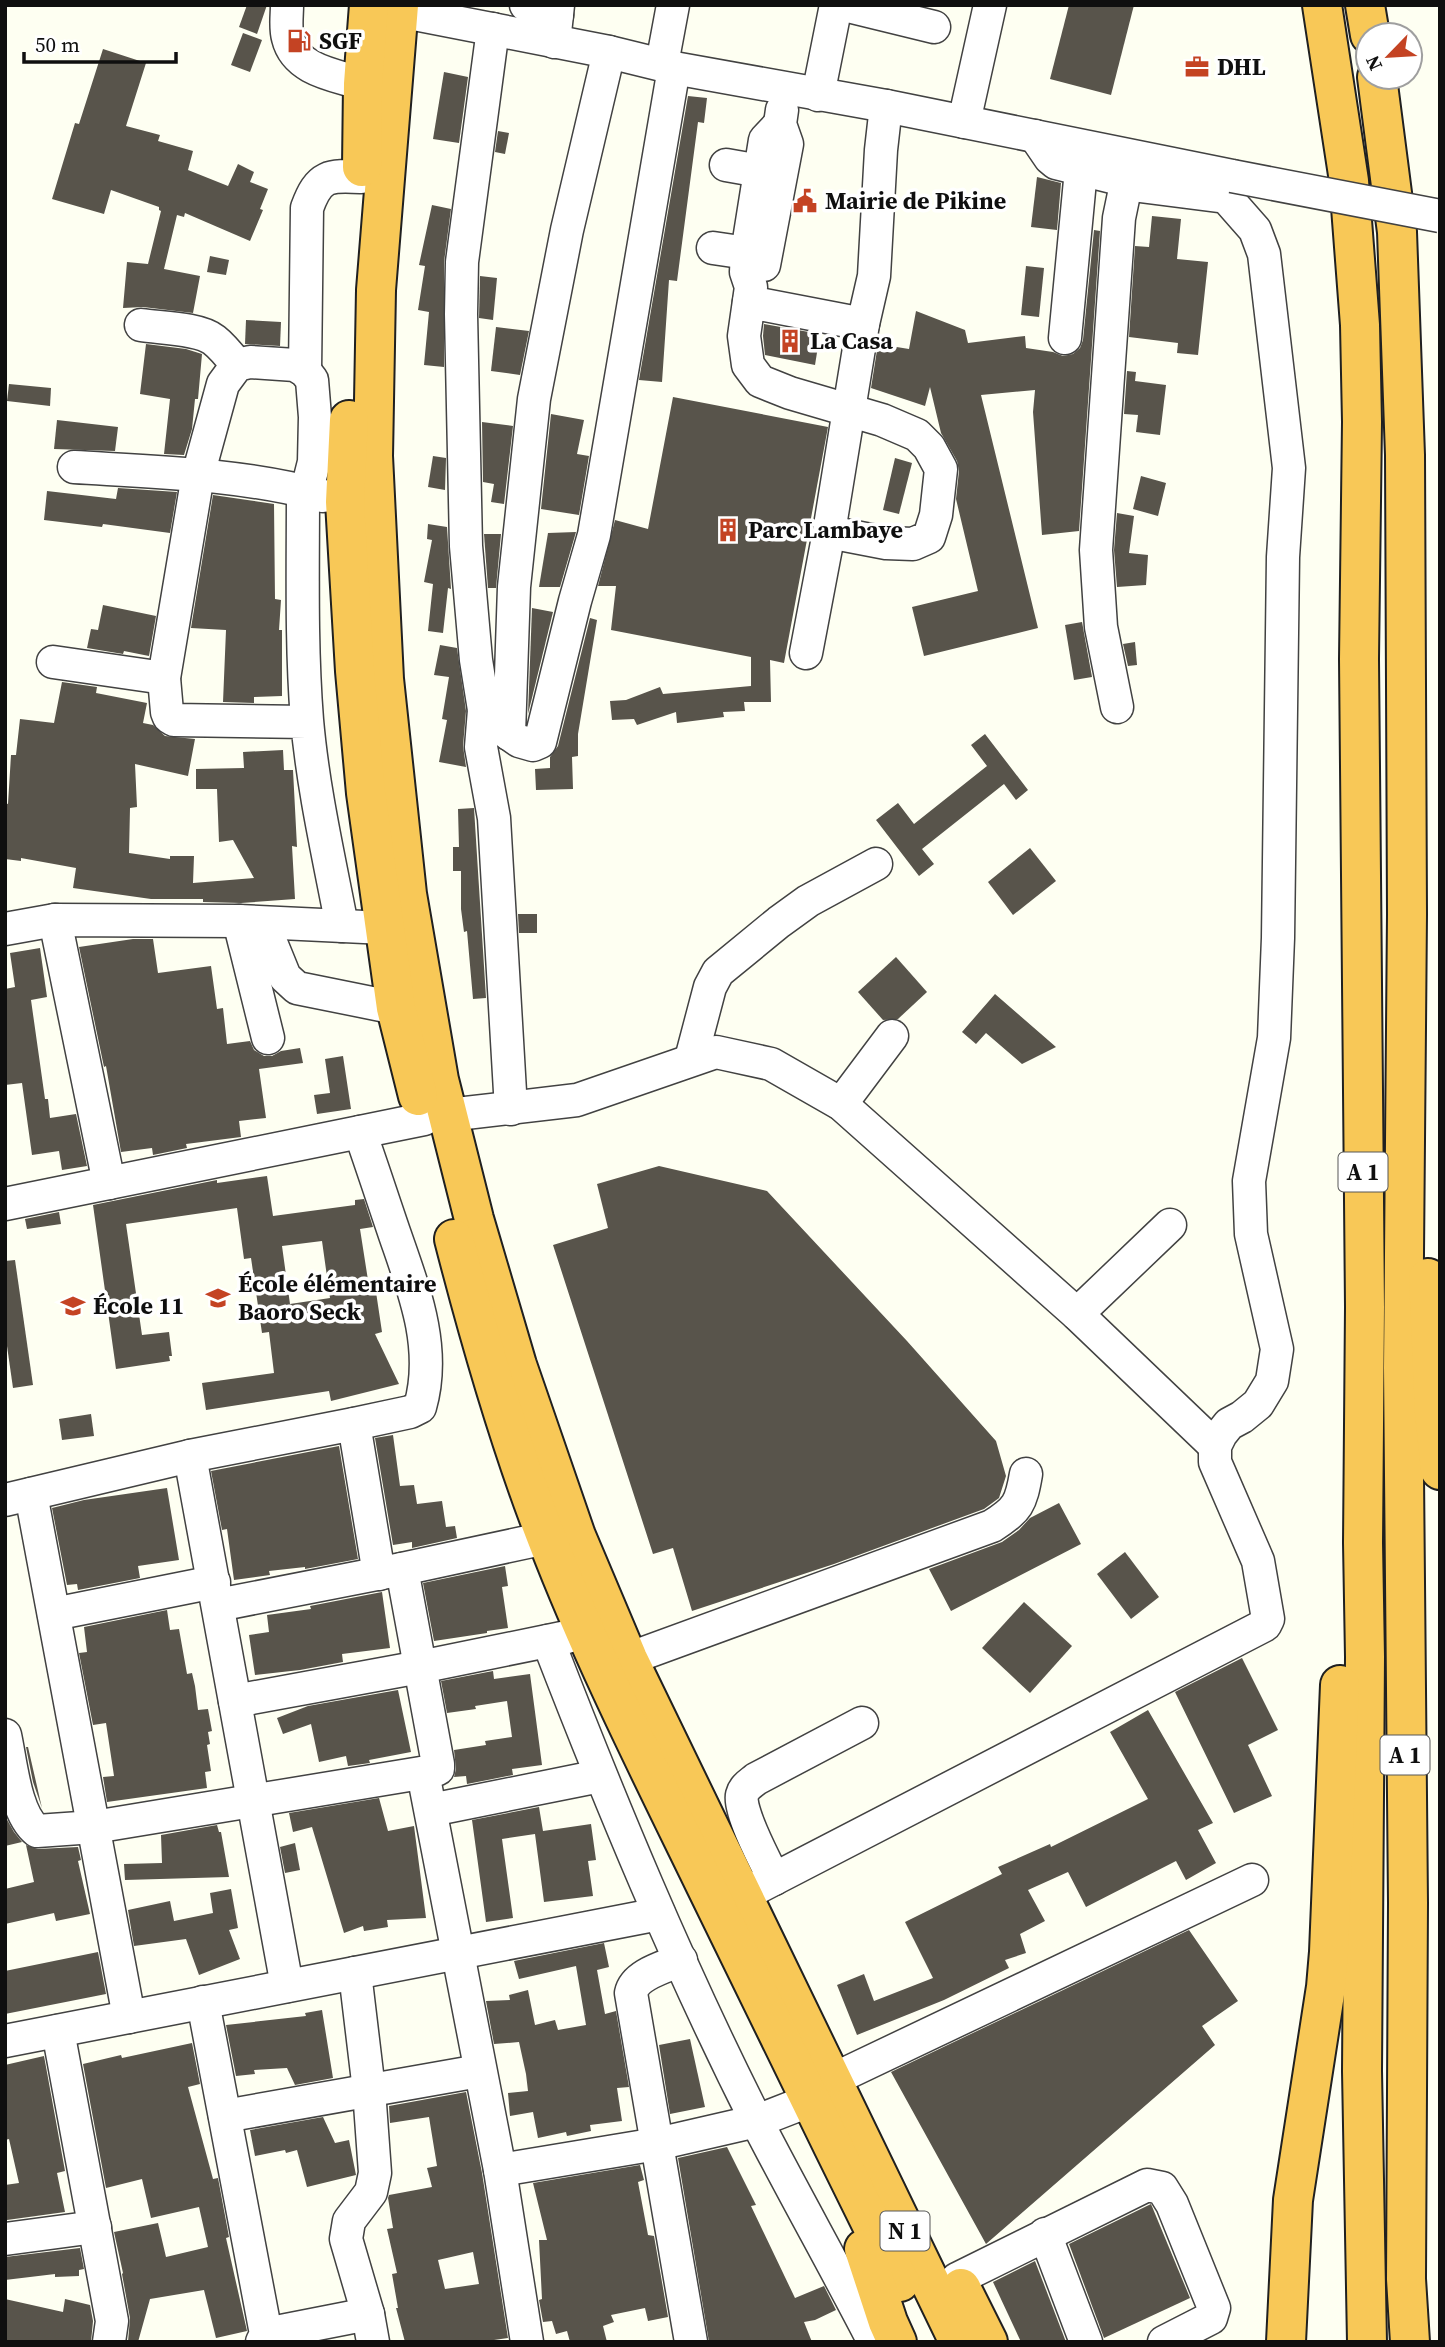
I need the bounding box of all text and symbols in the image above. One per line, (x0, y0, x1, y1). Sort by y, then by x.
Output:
scale bar (24, 21, 177, 65)
north arrow (1354, 21, 1424, 91)
place label: SGF (319, 24, 362, 57)
fuel station icon: SGF (285, 27, 313, 55)
text: 50 m (35, 30, 80, 59)
place label: DHL (1217, 50, 1266, 83)
text: N (1359, 51, 1388, 75)
office icon: DHL (1183, 53, 1211, 81)
place label: Mairie de Pikine (825, 184, 1006, 217)
public building icon: Mairie de Pikine (791, 187, 819, 215)
place label: La Casa (810, 324, 893, 357)
building icon: La Casa (776, 327, 804, 355)
place label: Parc Lambaye (748, 513, 903, 546)
building icon: Parc Lambaye (714, 516, 742, 544)
road number: A 1 (1338, 1152, 1388, 1191)
place label: École élémentaire Baoro Seck (238, 1267, 437, 1328)
school or university icon: École élémentaire Baoro Seck (204, 1284, 232, 1312)
place label: École 11 (93, 1289, 184, 1322)
school or university icon: École 11 (59, 1292, 87, 1320)
road number: A 1 (1380, 1736, 1430, 1774)
road number: N 1 (880, 2212, 930, 2250)

